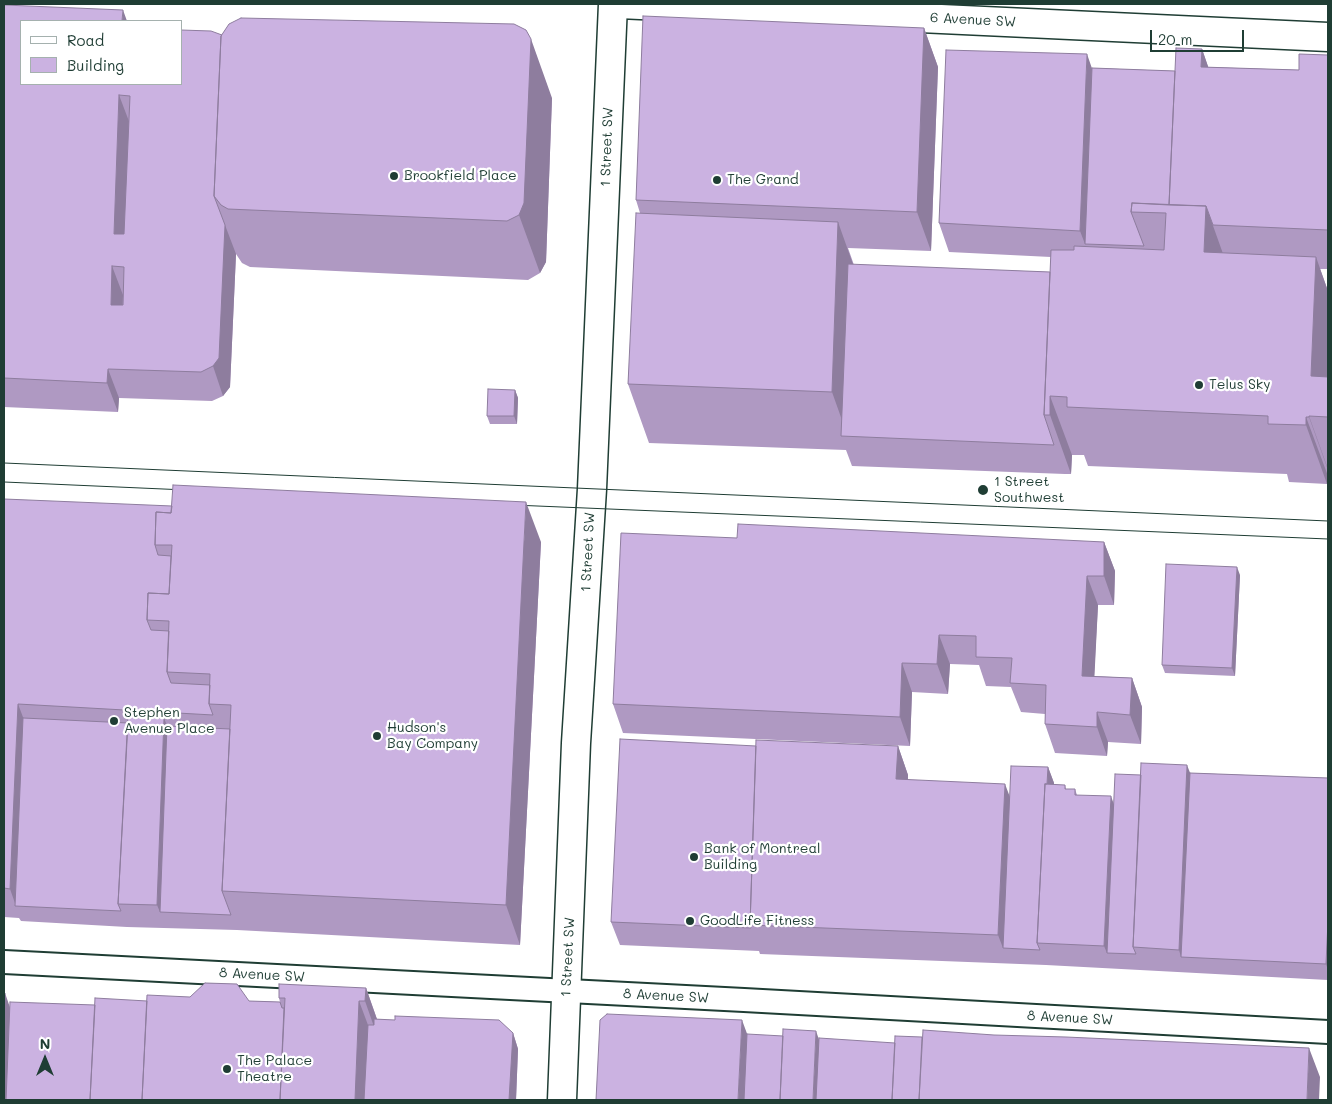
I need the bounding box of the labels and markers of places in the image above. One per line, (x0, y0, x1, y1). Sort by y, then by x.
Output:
place label: Brookfield Place (404, 168, 517, 184)
marker: Brookfield Place (388, 170, 400, 182)
place label: The Grand (727, 172, 799, 188)
marker: The Grand (711, 174, 723, 186)
place label: Telus Sky (1209, 377, 1271, 393)
marker: Telus Sky (1193, 379, 1205, 391)
place label: 1 Street Southwest (994, 474, 1064, 507)
marker: 1 Street Southwest (976, 483, 990, 497)
place label: Stephen Avenue Place (124, 705, 215, 738)
marker: Stephen Avenue Place (108, 715, 120, 727)
place label: Hudson's Bay Company (387, 720, 478, 752)
marker: Hudson's Bay Company (371, 730, 383, 742)
place label: Bank of Montreal Building (704, 841, 821, 874)
marker: Bank of Montreal Building (688, 851, 700, 863)
place label: GoodLife Fitness (700, 913, 814, 929)
marker: GoodLife Fitness (684, 915, 696, 927)
place label: The Palace Theatre (237, 1053, 312, 1086)
marker: The Palace Theatre (221, 1063, 233, 1075)

